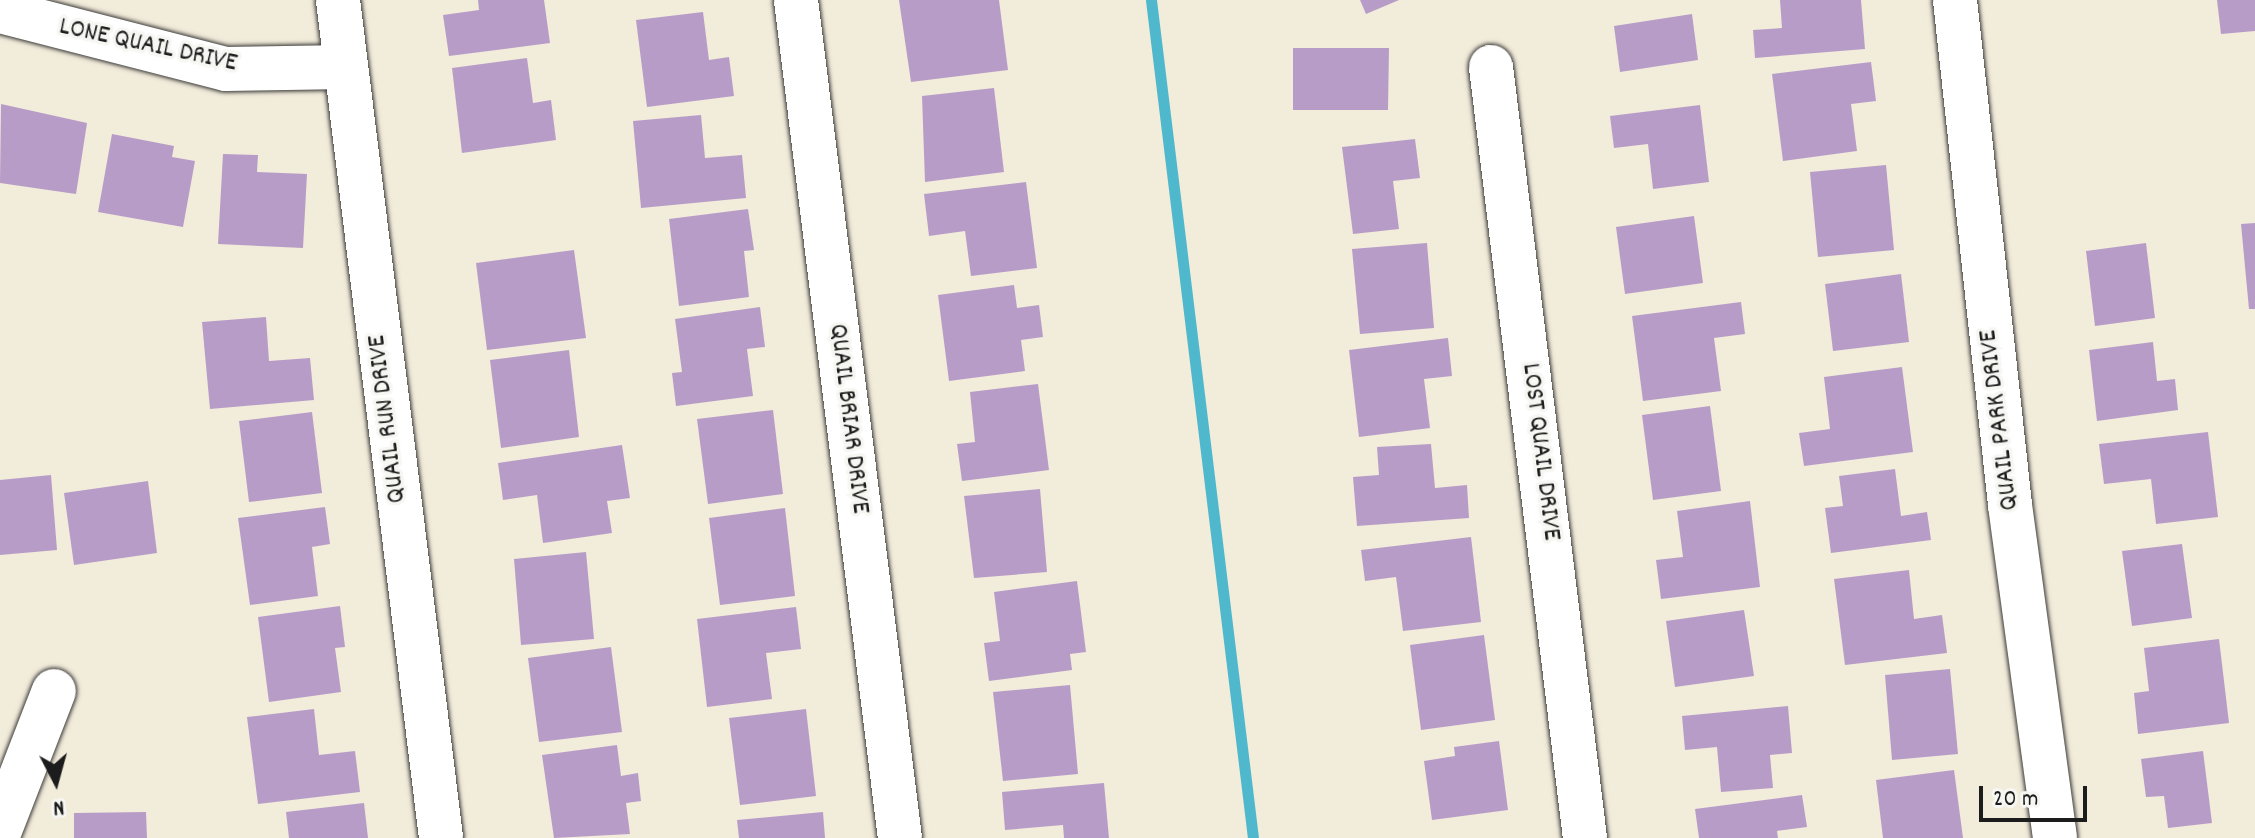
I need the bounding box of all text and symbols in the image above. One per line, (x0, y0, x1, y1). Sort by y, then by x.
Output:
street label: LONE QUAIL DRIVE (56, 12, 240, 80)
street label: QUAIL BRIAR DRIVE (821, 322, 875, 516)
street label: QUAIL PARK DRIVE (1973, 328, 2027, 512)
street label: QUAIL RUN DRIVE (362, 333, 414, 505)
street label: LOST QUAIL DRIVE (1514, 362, 1566, 542)
north arrow (16, 742, 96, 822)
scale bar (1983, 770, 2091, 820)
text: 20 m (1993, 783, 2039, 817)
text: N (52, 790, 66, 822)

